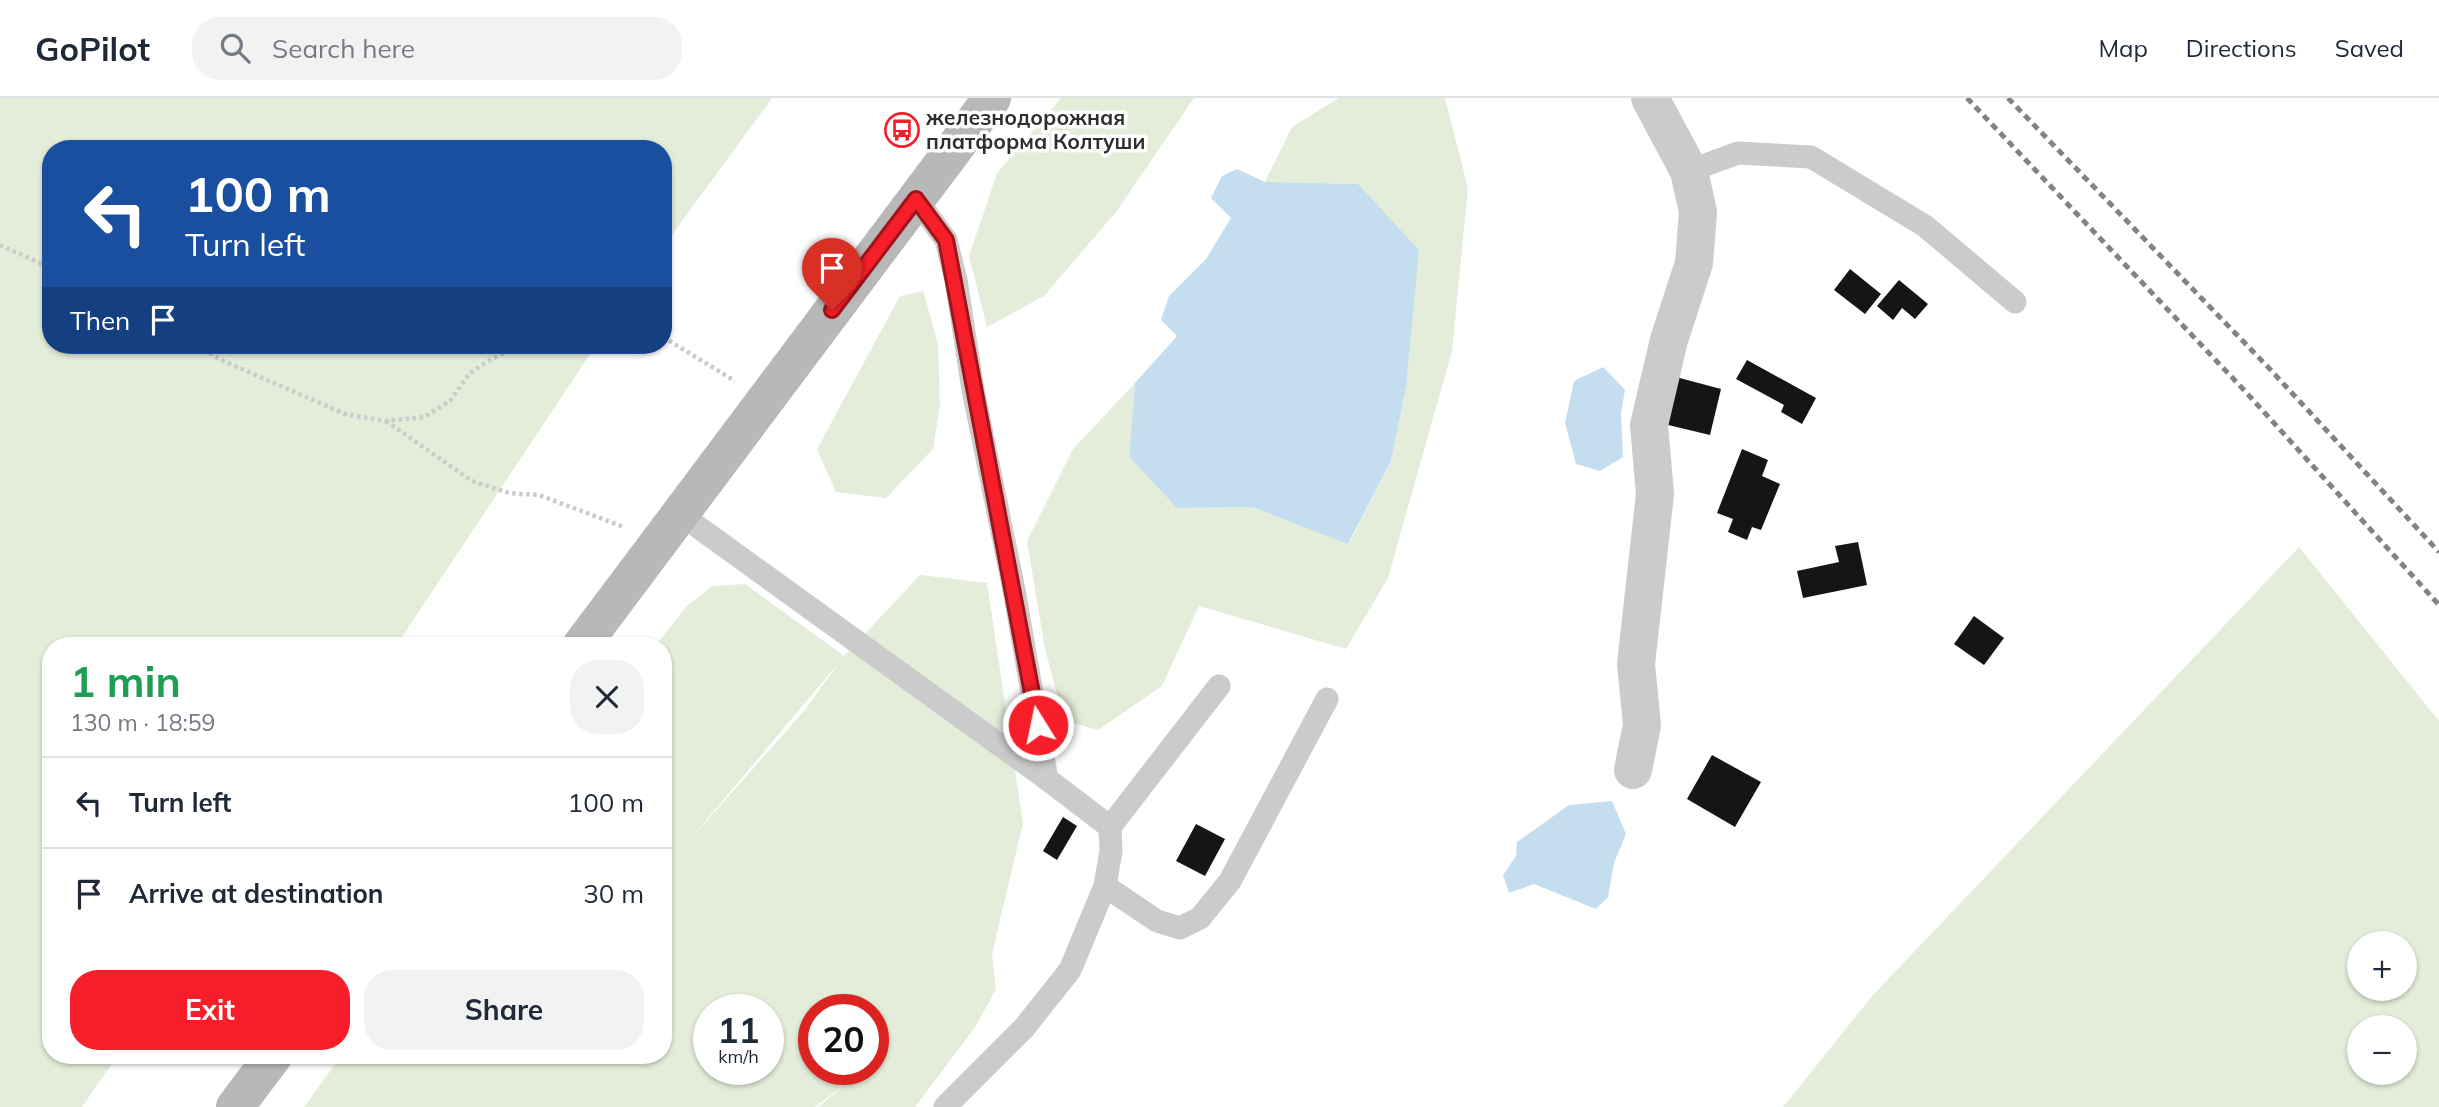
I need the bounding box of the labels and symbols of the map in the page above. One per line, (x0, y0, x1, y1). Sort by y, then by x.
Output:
place label: железнодорожная платформа Колтуши (925, 104, 1145, 154)
bus stop icon: железнодорожная платформа Колтуши (883, 111, 921, 149)
pin (802, 238, 862, 310)
position arrow (1001, 688, 1075, 762)
speed limit sign: 20 (798, 994, 889, 1085)

